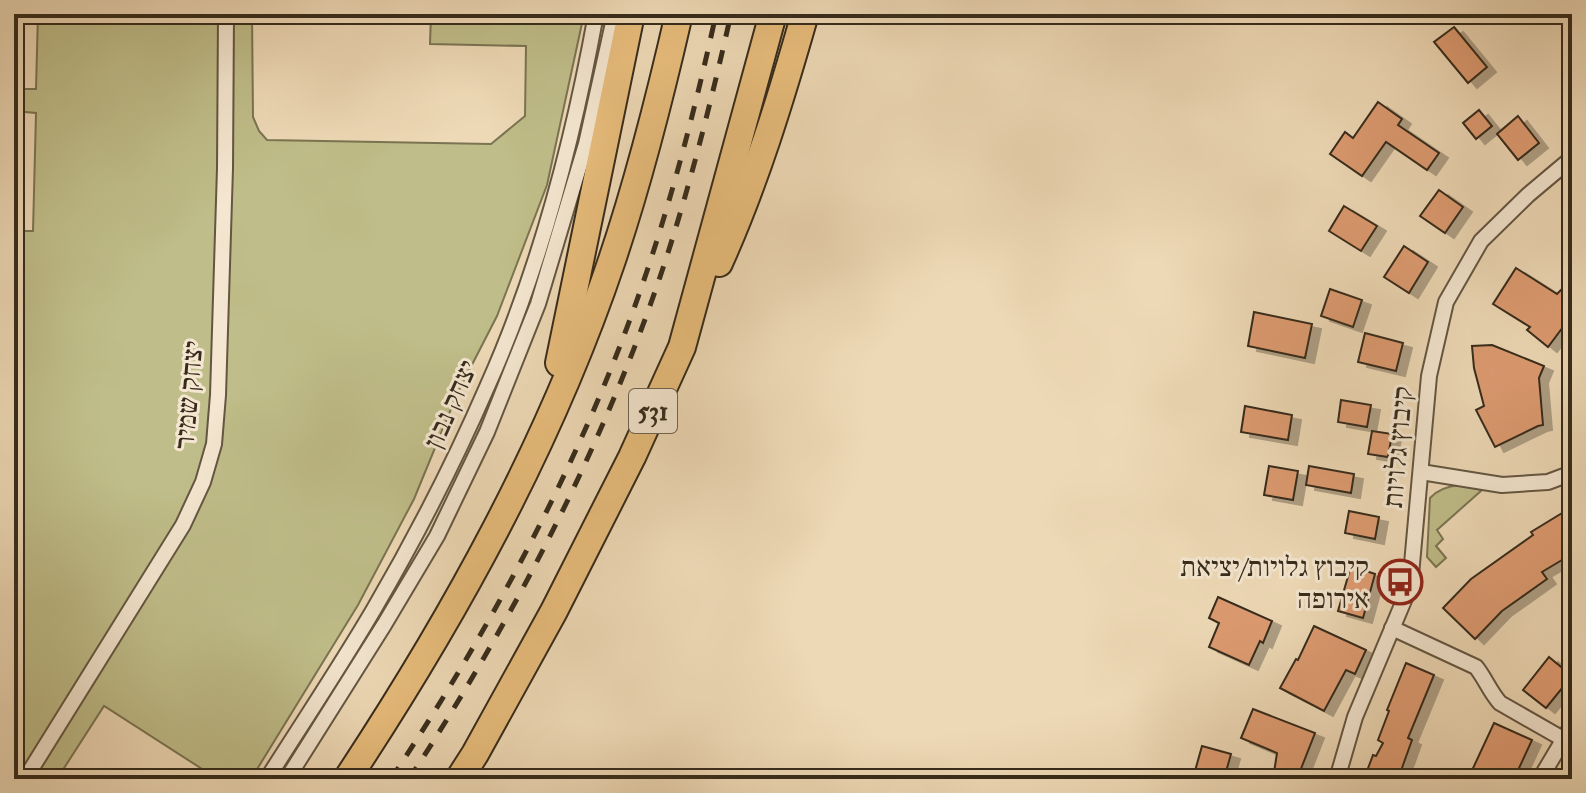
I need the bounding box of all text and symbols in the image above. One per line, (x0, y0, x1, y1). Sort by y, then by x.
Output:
street label: יצחק שמיר (167, 339, 212, 451)
street label: יצחק נבון (416, 355, 486, 454)
street label: קיבוץ גלויות (1376, 385, 1421, 509)
road number: 531 (629, 389, 677, 433)
place label: קיבוץ גלויות/יציאת אירופה (1180, 550, 1369, 617)
bus stop icon: קיבוץ גלויות/יציאת אירופה (1376, 558, 1424, 606)

